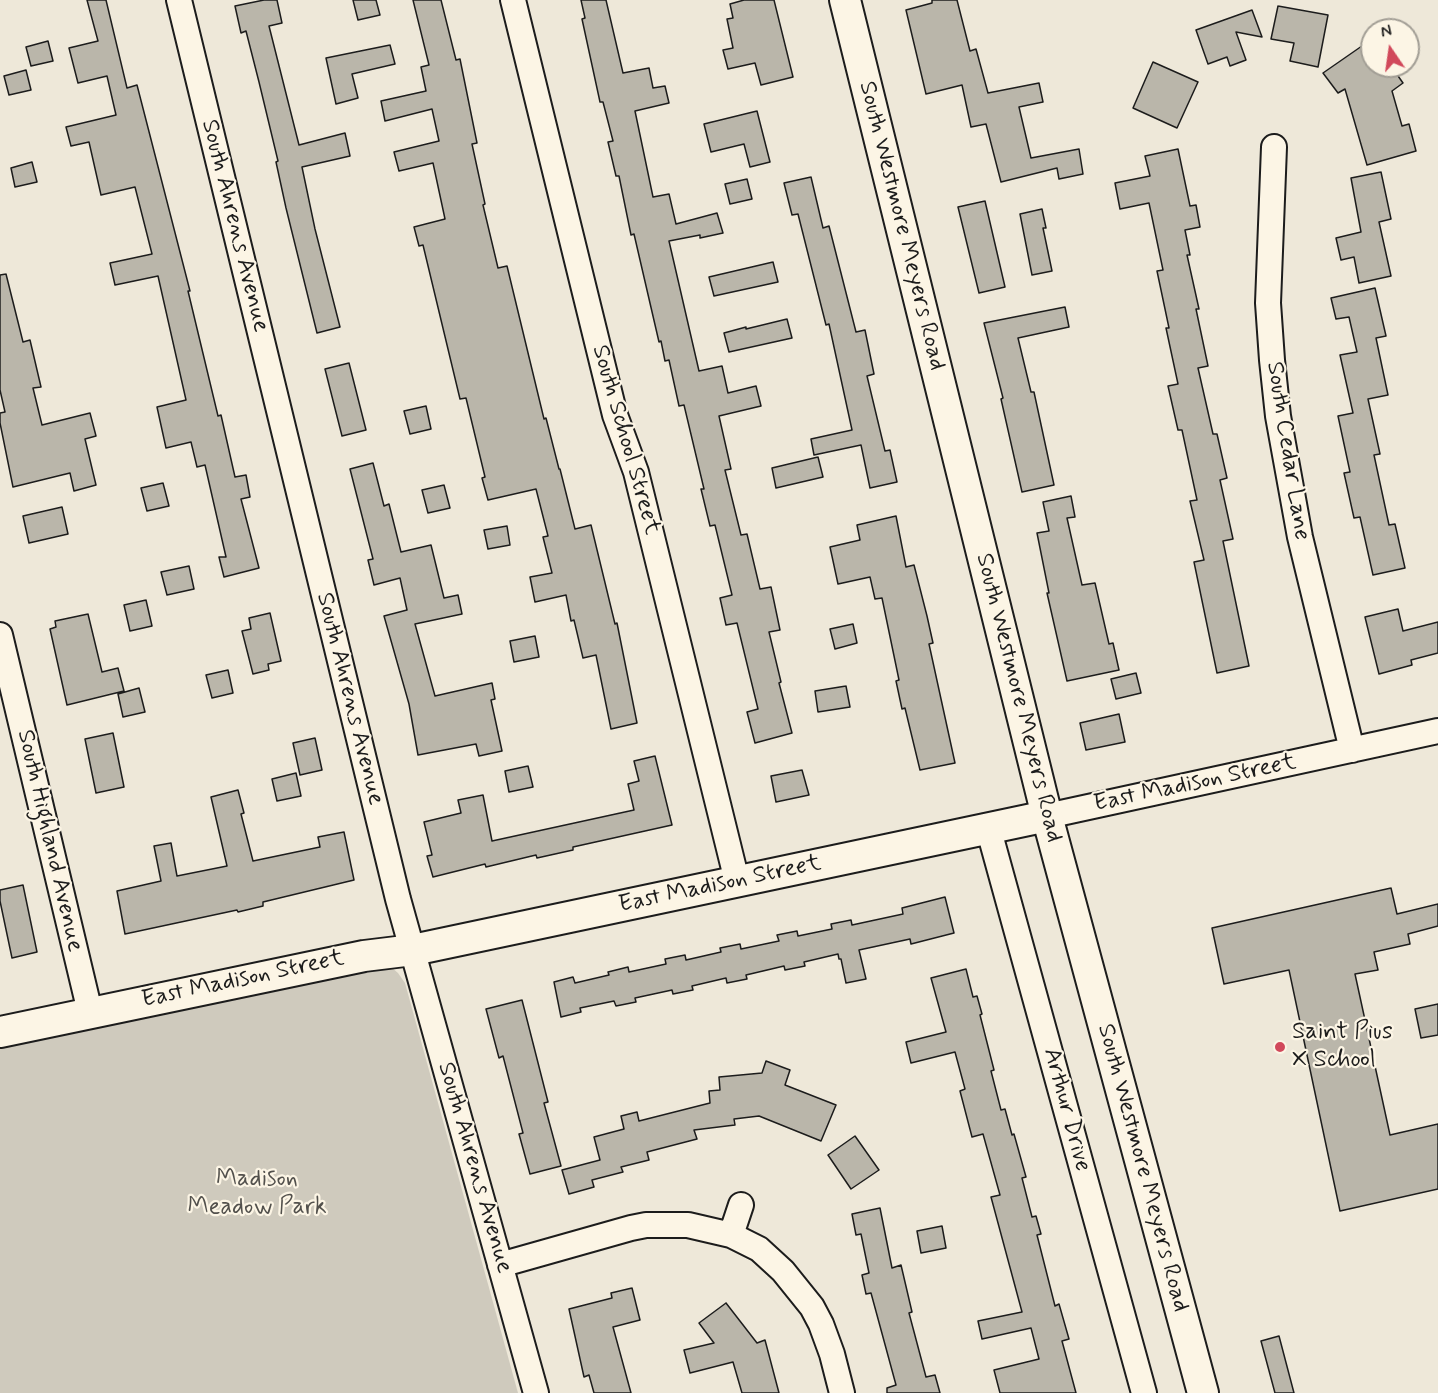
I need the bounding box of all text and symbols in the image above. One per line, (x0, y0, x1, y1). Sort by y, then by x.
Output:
north arrow (1360, 18, 1420, 78)
text: N (1379, 20, 1394, 43)
street label: South Westmore Meyers Road (851, 79, 951, 373)
street label: South Ahrens Avenue (194, 117, 274, 335)
street label: South School Street (584, 342, 666, 538)
street label: South Cedar Lane (1259, 360, 1315, 542)
street label: South Westmore Meyers Road (968, 551, 1068, 845)
street label: South Ahrens Avenue (309, 590, 389, 808)
street label: South Highland Avenue (9, 727, 89, 955)
street label: East Madison Street (1091, 749, 1299, 819)
street label: East Madison Street (616, 850, 824, 920)
street label: East Madison Street (139, 945, 347, 1015)
place label: Saint Pius X School (1292, 1019, 1393, 1075)
street label: South Westmore Meyers Road (1090, 1021, 1194, 1315)
marker: Saint Pius X School (1273, 1040, 1287, 1054)
street label: Arthur Drive (1036, 1045, 1096, 1175)
street label: South Ahrens Avenue (430, 1059, 518, 1277)
park label: Madison Meadow Park (187, 1166, 327, 1222)

